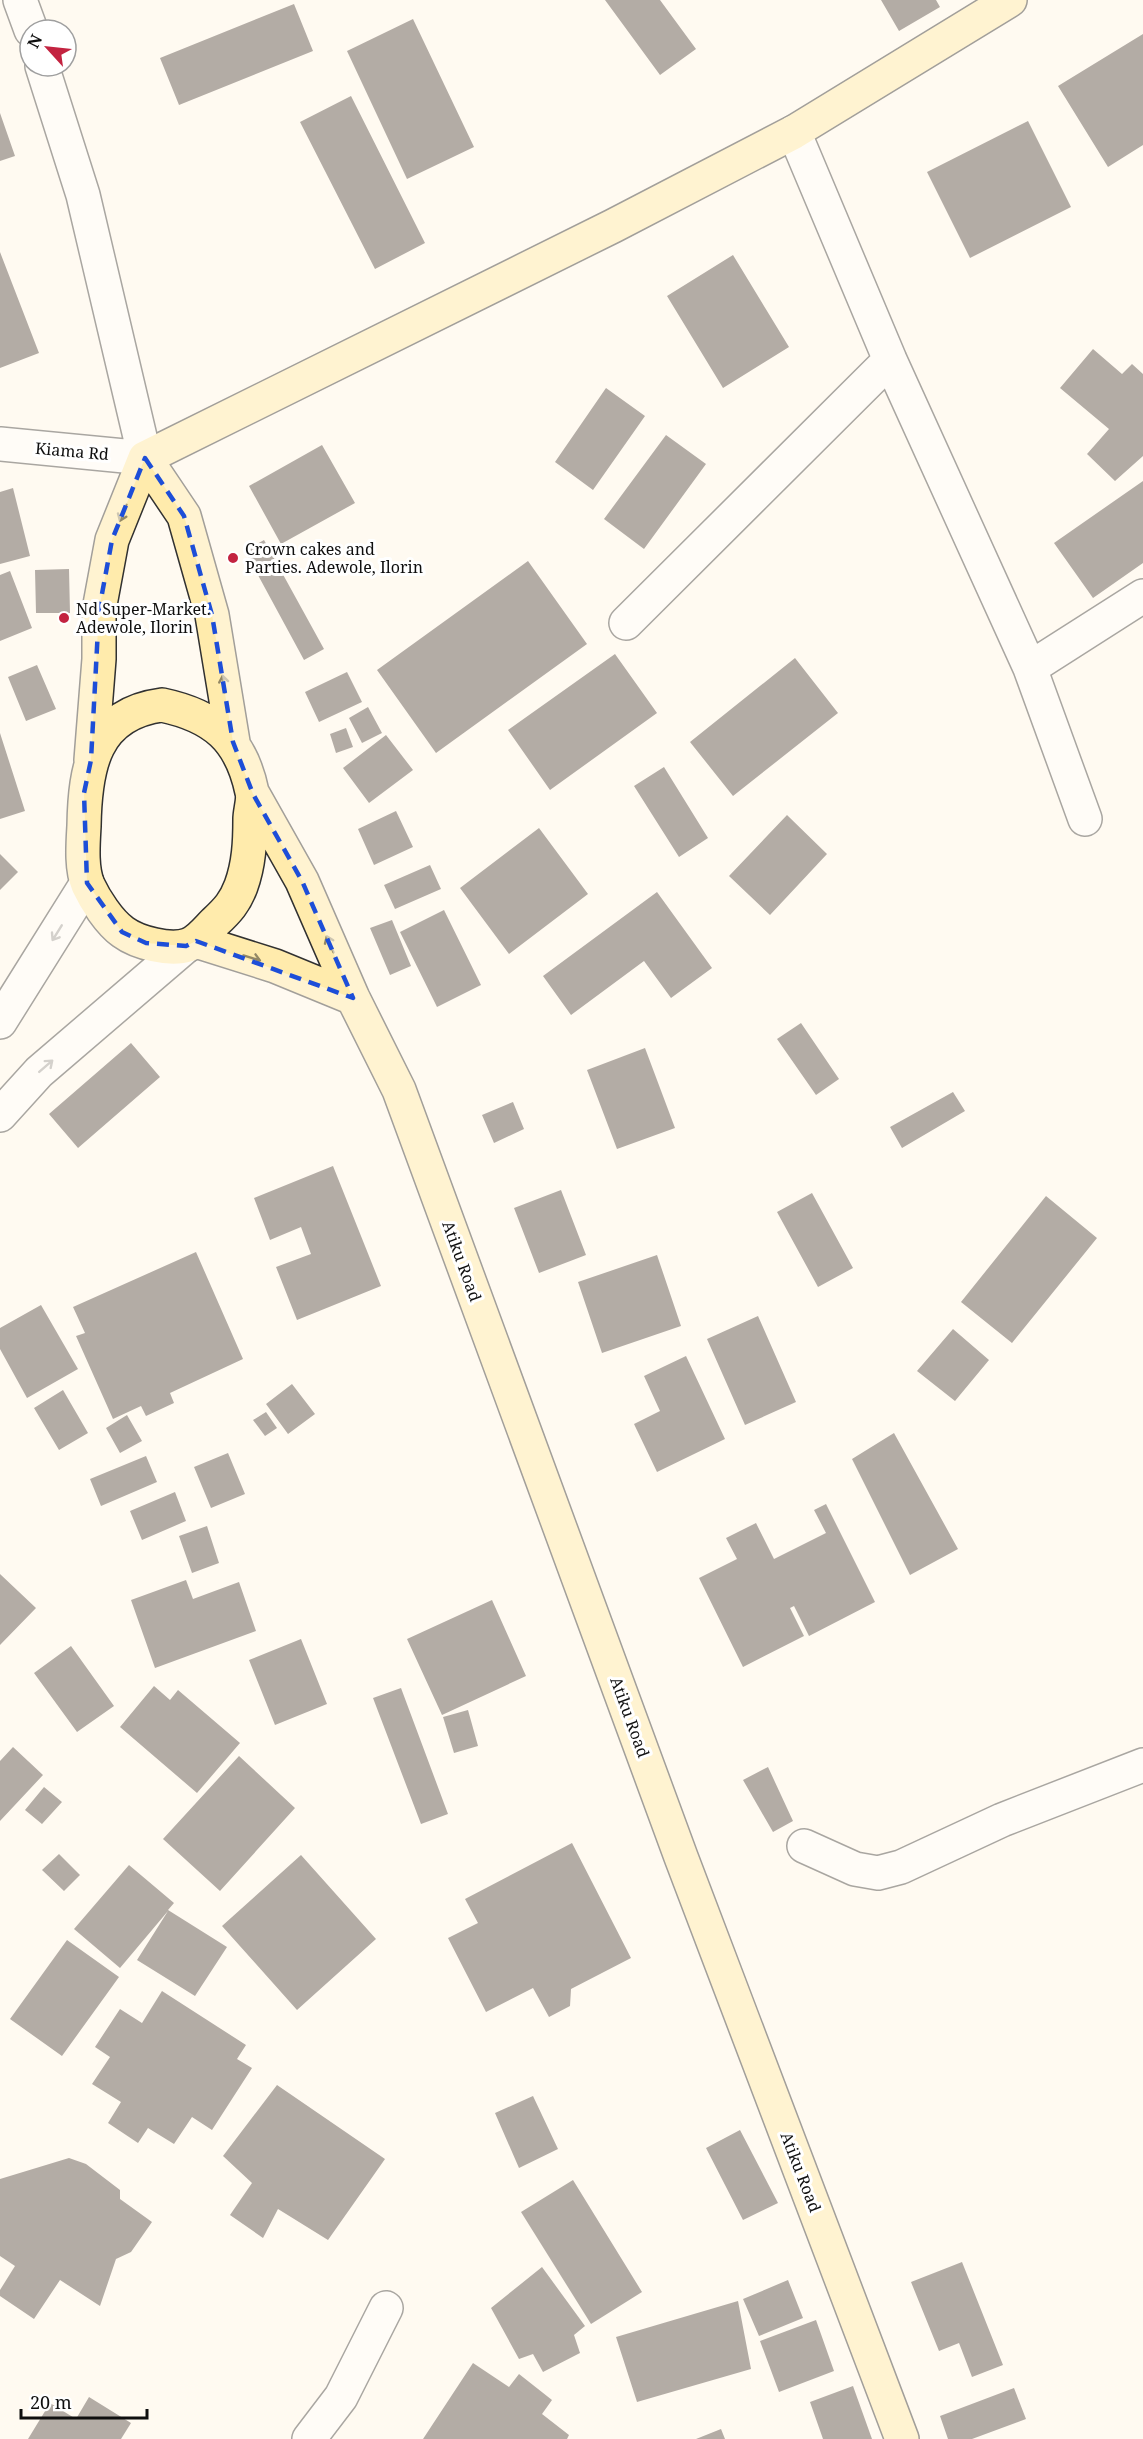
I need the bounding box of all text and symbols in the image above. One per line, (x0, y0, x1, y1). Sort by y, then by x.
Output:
north arrow (18, 18, 78, 78)
text: N (22, 30, 47, 52)
street label: Kiama Rd (34, 437, 110, 465)
one-way arrow (117, 503, 128, 521)
place label: Crown cakes and Parties. Adewole, Ilorin (245, 538, 423, 578)
marker: Crown cakes and Parties. Adewole, Ilorin (226, 551, 240, 565)
place label: Nd Super-Market. Adewole, Ilorin (76, 598, 211, 638)
marker: Nd Super-Market. Adewole, Ilorin (57, 611, 71, 625)
one-way arrow (218, 675, 229, 695)
one-way arrow (50, 924, 62, 941)
one-way arrow (323, 935, 335, 953)
one-way arrow (242, 954, 261, 965)
one-way arrow (38, 1059, 53, 1073)
street label: Atiku Road (437, 1218, 487, 1305)
street label: Atiku Road (605, 1674, 655, 1761)
street label: Atiku Road (776, 2129, 826, 2215)
scale bar (21, 2382, 147, 2420)
text: 20 m (30, 2390, 72, 2414)

